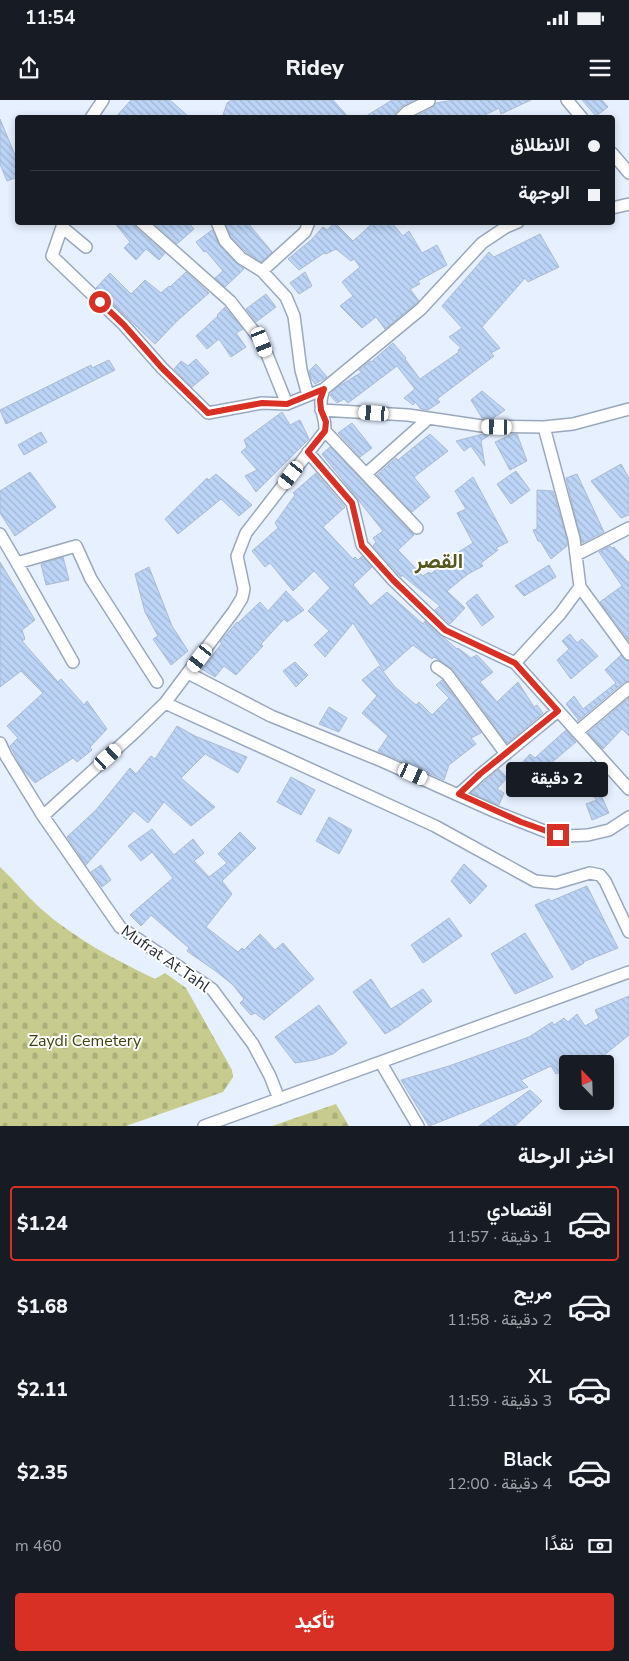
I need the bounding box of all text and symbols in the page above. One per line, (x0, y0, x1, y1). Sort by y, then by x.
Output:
text: 11:54 (25, 5, 75, 31)
text: Ridey (285, 53, 344, 83)
icon: share (15, 54, 43, 82)
icon: menu (586, 54, 614, 82)
text: الانطلاق (510, 132, 570, 158)
text: الوجهة (518, 180, 570, 206)
route start (89, 291, 111, 313)
car (249, 325, 274, 359)
car (358, 404, 389, 422)
car (481, 419, 512, 435)
car (275, 459, 306, 491)
district label: القصر (414, 547, 463, 575)
car (184, 642, 215, 674)
car (91, 741, 124, 773)
car (396, 761, 429, 787)
callout: 2 دقيقة (507, 762, 609, 798)
text: 2 دقيقة (531, 768, 583, 790)
route end (547, 824, 569, 846)
street label: Mufrat At Tahl (117, 920, 214, 998)
park label: Zaydi Cemetery (29, 1030, 142, 1052)
north arrow (559, 1055, 614, 1110)
map controls (559, 1055, 614, 1110)
text: اختر الرحلة (518, 1141, 614, 1171)
text: اقتصادي (487, 1197, 552, 1223)
icon: car (567, 1201, 612, 1246)
text: $1.24 (17, 1211, 68, 1237)
text: 1 دقيقة · 11:57 (447, 1226, 552, 1248)
text: مريح (514, 1280, 552, 1306)
icon: car (567, 1284, 612, 1329)
text: $1.68 (17, 1294, 68, 1320)
text: 2 دقيقة · 11:58 (447, 1309, 552, 1331)
text: XL (529, 1364, 552, 1390)
icon: car (567, 1367, 612, 1412)
text: $2.11 (17, 1377, 68, 1403)
text: 3 دقيقة · 11:59 (447, 1390, 552, 1412)
text: Black (503, 1447, 552, 1473)
icon: car (567, 1450, 612, 1495)
text: $2.35 (17, 1460, 68, 1486)
text: 4 دقيقة · 12:00 (447, 1473, 552, 1495)
text: نقدًا (545, 1531, 574, 1557)
icon: cash (586, 1532, 614, 1560)
text: 460 m (15, 1535, 62, 1557)
button: تأكيد (15, 1593, 614, 1651)

